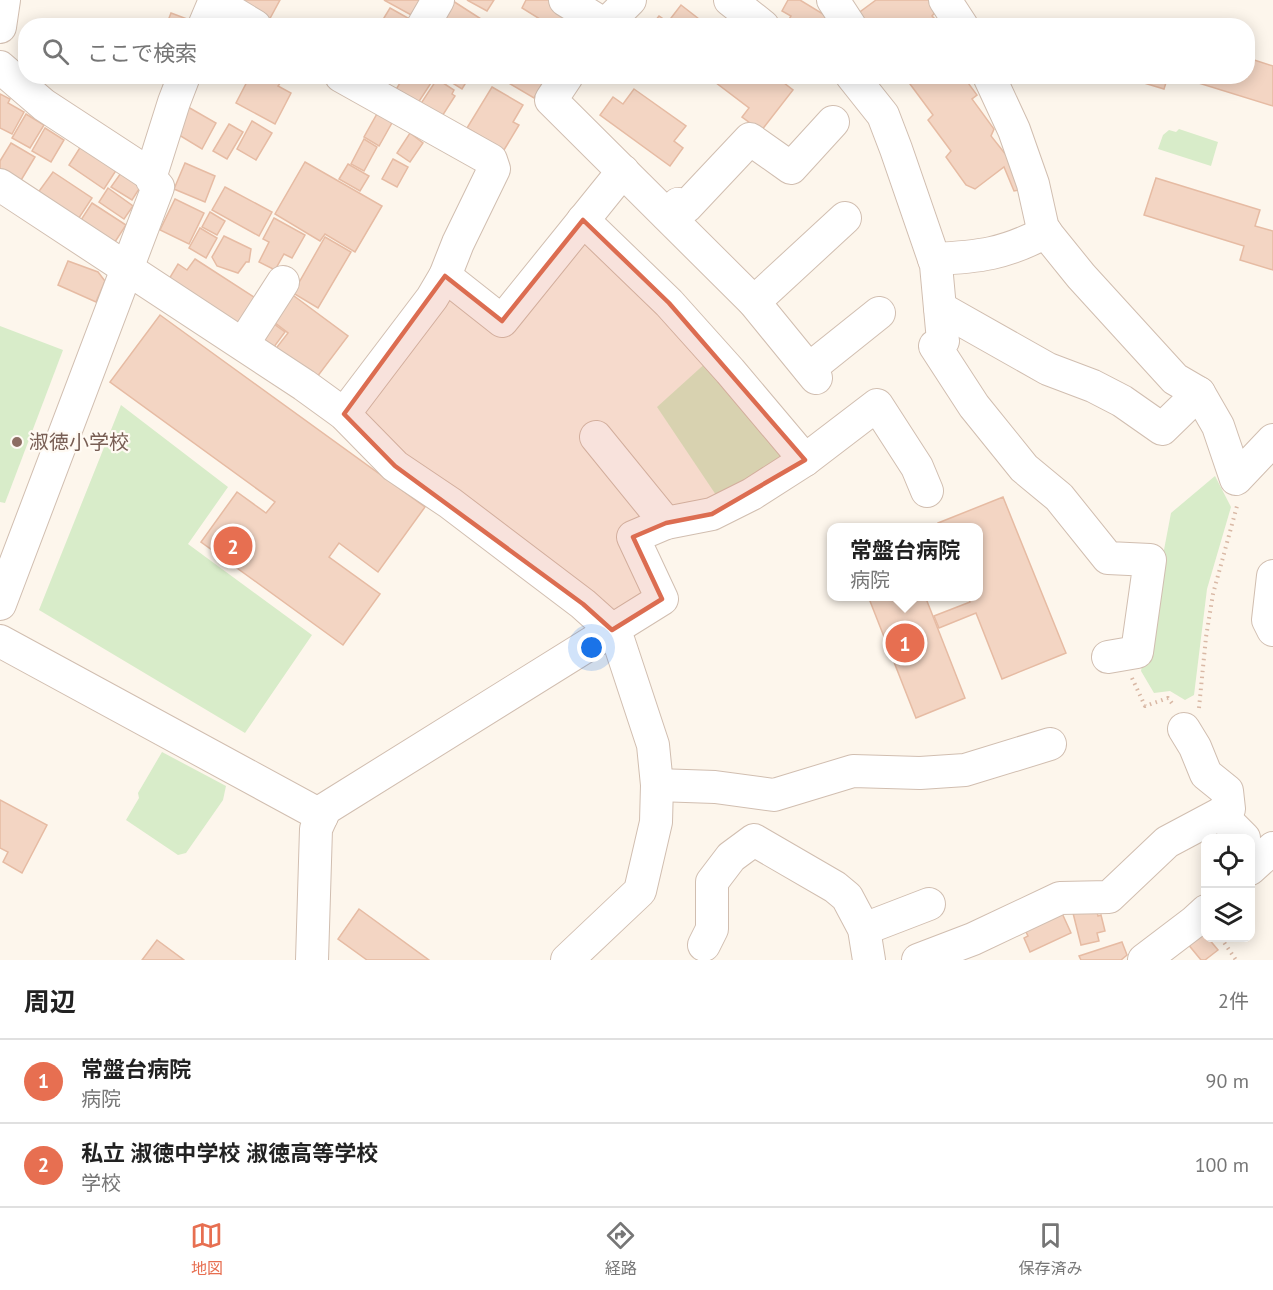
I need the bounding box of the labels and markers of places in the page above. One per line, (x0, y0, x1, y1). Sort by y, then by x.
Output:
place label: 淑徳小学校 (29, 429, 129, 455)
marker: 淑徳小学校 (10, 435, 24, 449)
pin: 2 (214, 524, 252, 568)
pin: 1 (886, 620, 924, 666)

